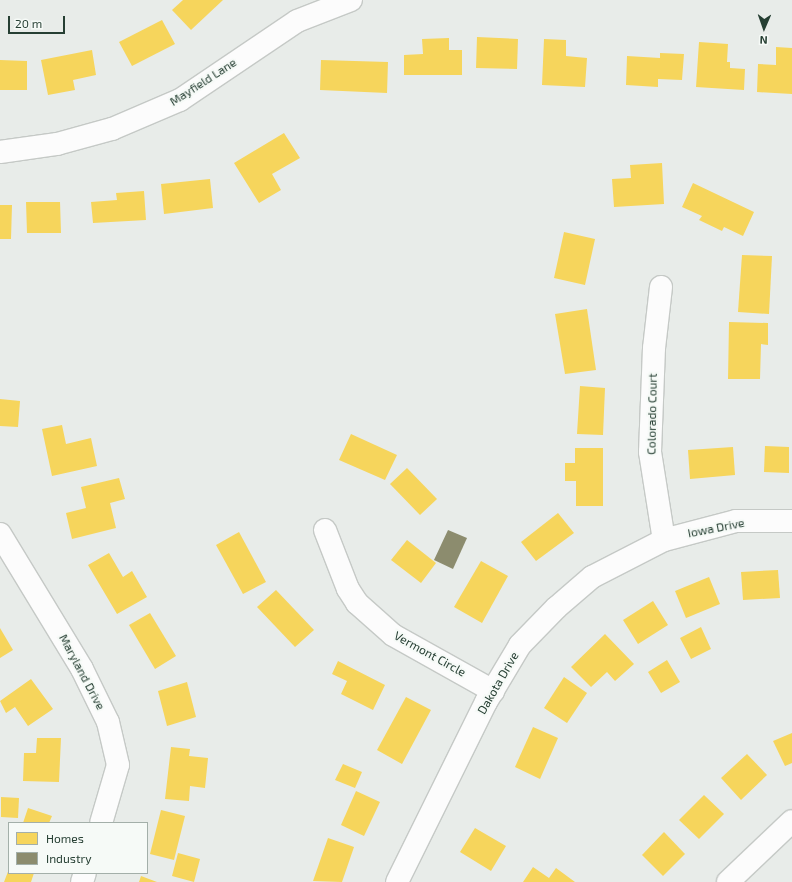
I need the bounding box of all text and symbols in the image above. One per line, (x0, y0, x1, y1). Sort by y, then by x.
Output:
scale bar (10, 8, 67, 34)
north arrow (744, 8, 784, 48)
text: 20 m (15, 16, 42, 30)
text: N (759, 34, 768, 47)
street label: Mayfield Lane (167, 55, 239, 109)
street label: Colorado Court (644, 373, 660, 455)
street label: Iowa Drive (686, 515, 746, 541)
street label: Vermont Circle (392, 628, 468, 680)
street label: Maryland Drive (56, 632, 108, 712)
street label: Dakota Drive (474, 649, 522, 717)
legend (8, 822, 148, 874)
text: Homes (46, 831, 84, 845)
text: Industry (46, 851, 92, 865)

